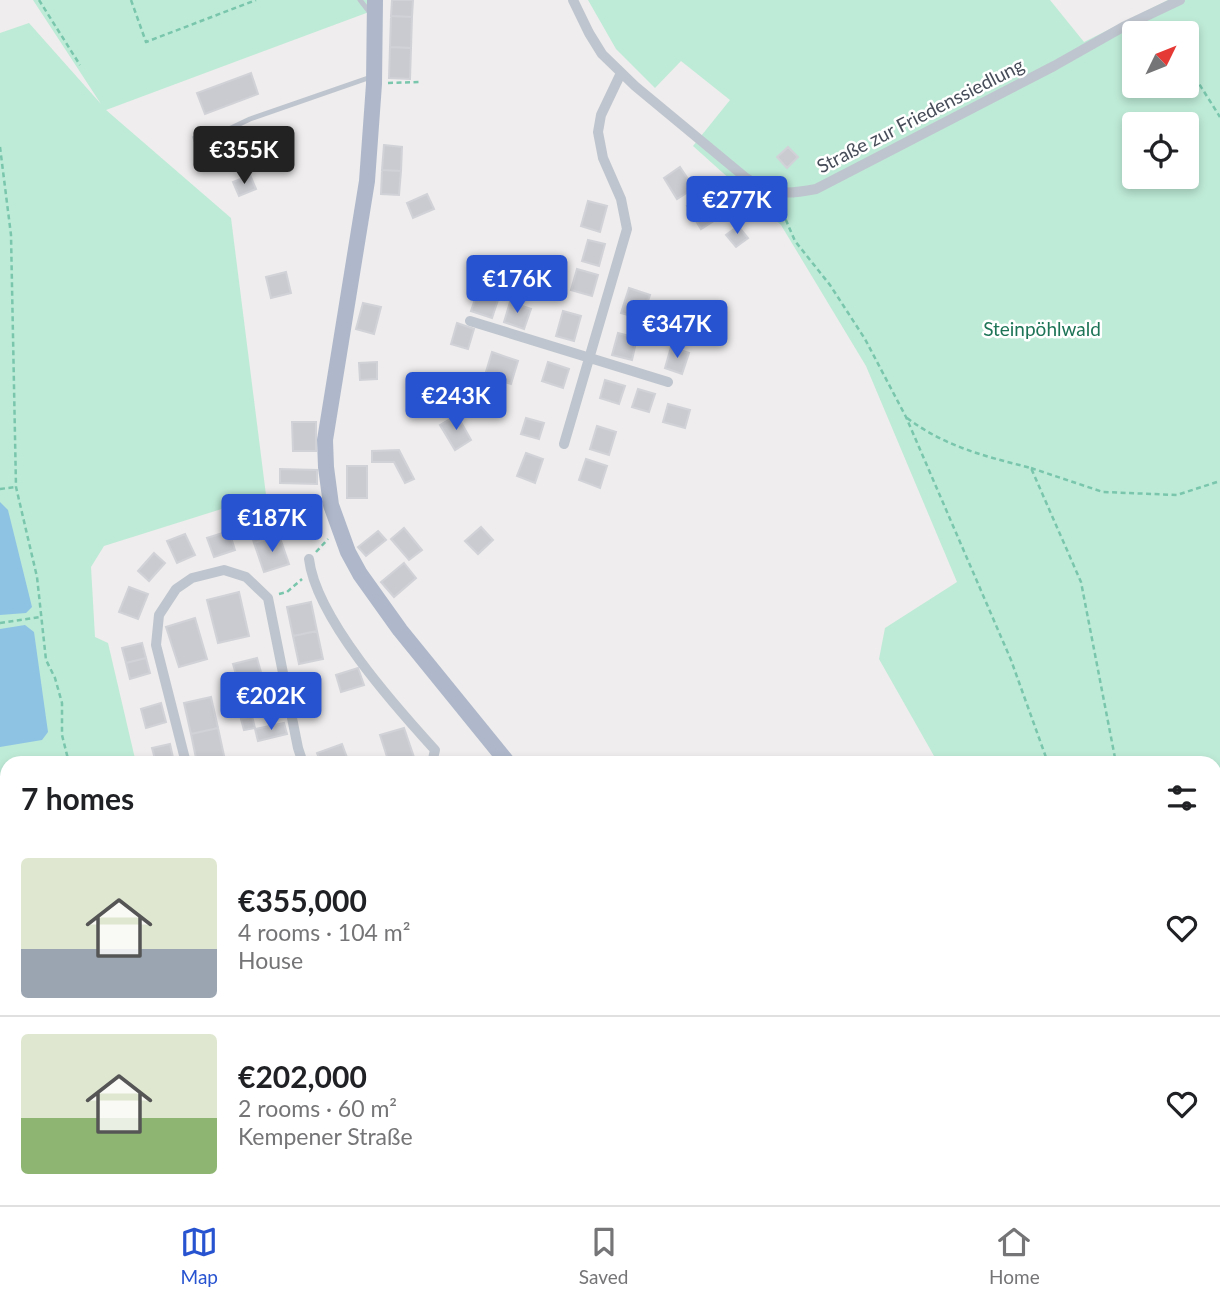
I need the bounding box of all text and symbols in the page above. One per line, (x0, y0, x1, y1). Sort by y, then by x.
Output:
north arrow (1122, 21, 1199, 98)
map controls (1122, 21, 1199, 189)
street label: Straße zur Friedenssiedlung (813, 53, 1027, 177)
button: locate (1122, 112, 1199, 189)
pin: €355K (195, 127, 293, 186)
text: €355K (209, 135, 279, 163)
pin: €277K (688, 176, 786, 236)
text: €277K (702, 185, 772, 213)
pin: €176K (468, 256, 566, 315)
text: €176K (482, 264, 552, 292)
pin: €347K (628, 300, 726, 360)
text: €347K (642, 309, 712, 337)
park label: Steinpöhlwald (983, 317, 1101, 340)
pin: €243K (407, 372, 505, 432)
text: €243K (421, 381, 491, 409)
pin: €187K (223, 494, 321, 554)
text: €187K (237, 503, 307, 531)
pin: €202K (222, 672, 320, 732)
text: €202K (236, 681, 306, 709)
icon: filters (1163, 779, 1201, 817)
text: 7 homes (21, 780, 134, 816)
text: €355,000 (238, 882, 367, 918)
icon: home (77, 886, 161, 970)
icon: heart (1163, 909, 1201, 947)
text: 4 rooms · 104 m² (238, 918, 410, 946)
text: House (238, 946, 303, 974)
text: €202,000 (238, 1058, 367, 1094)
icon: home (77, 1062, 161, 1146)
icon: heart (1163, 1085, 1201, 1123)
text: 2 rooms · 60 m² (238, 1094, 397, 1122)
text: Kempener Straße (238, 1122, 413, 1150)
tab: Map (180, 1223, 218, 1288)
tab: Saved (579, 1223, 628, 1288)
tab: Home (989, 1223, 1040, 1288)

